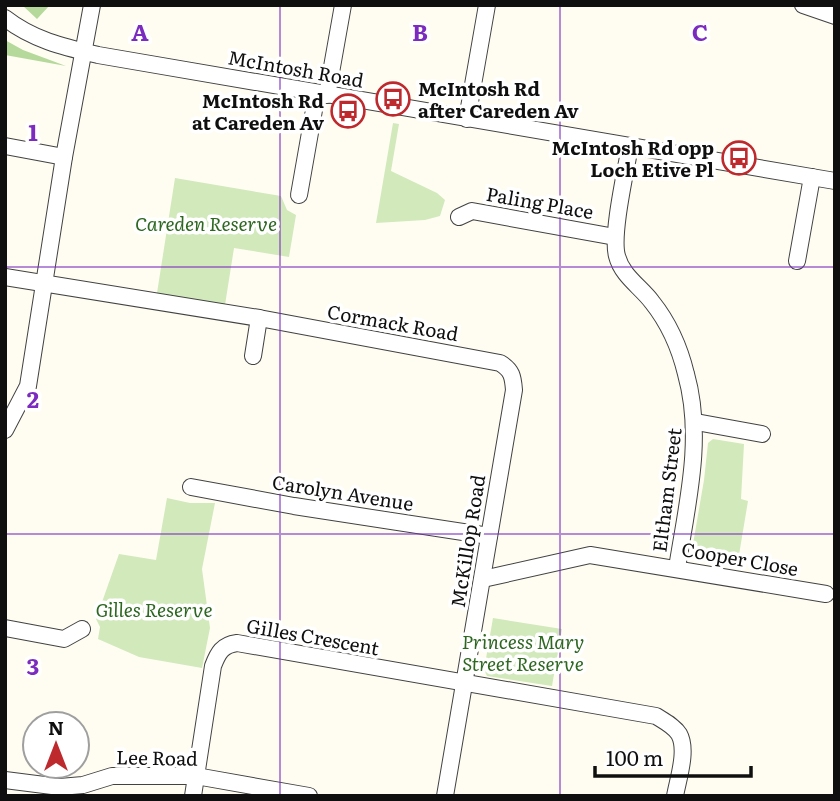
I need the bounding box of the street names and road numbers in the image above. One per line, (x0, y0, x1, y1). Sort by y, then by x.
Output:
street label: McIntosh Road (226, 42, 366, 94)
street label: Paling Place (484, 179, 596, 225)
street label: Cormack Road (325, 297, 461, 347)
street label: Eltham Street (644, 426, 688, 554)
street label: Carolyn Avenue (270, 467, 416, 517)
street label: McKillop Road (443, 472, 491, 609)
street label: Cooper Close (679, 534, 801, 582)
street label: Gilles Crescent (245, 611, 382, 661)
street label: Lee Road (116, 742, 198, 772)

